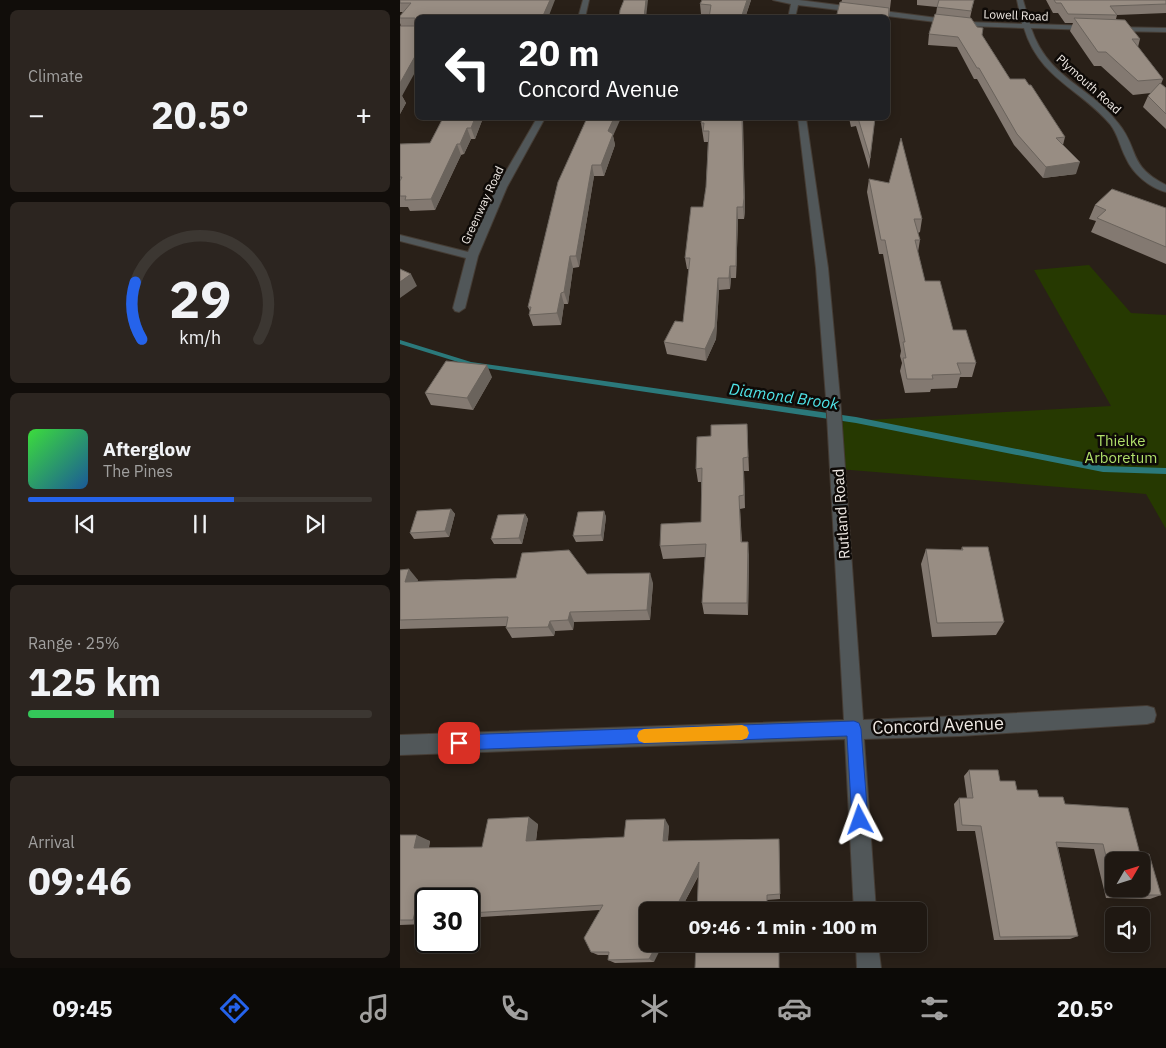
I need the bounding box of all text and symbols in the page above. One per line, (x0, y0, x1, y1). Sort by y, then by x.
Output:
street label: Lowell Road (983, 6, 1049, 24)
text: 20 m (518, 30, 600, 76)
icon: left (435, 35, 500, 100)
street label: Plymouth Road (1054, 51, 1124, 117)
text: Climate (28, 66, 83, 86)
text: Concord Avenue (518, 74, 679, 103)
text: 20.5° (151, 90, 249, 139)
text: − (28, 96, 45, 133)
text: + (355, 96, 372, 133)
street label: Greenway Road (457, 164, 507, 246)
text: 29 (169, 265, 231, 332)
text: km/h (179, 326, 221, 349)
water label: Diamond Brook (728, 378, 841, 414)
park label: Thielke Arboretum (1085, 431, 1157, 467)
text: Afterglow (103, 437, 191, 461)
text: The Pines (103, 461, 173, 481)
street label: Rutland Road (828, 468, 854, 560)
icon: previous (71, 510, 99, 538)
icon: pause (186, 510, 214, 538)
icon: next (301, 510, 329, 538)
text: Range · 25% (28, 633, 120, 653)
text: 125 km (28, 657, 161, 706)
street label: Concord Avenue (872, 711, 1004, 739)
pin (438, 722, 480, 764)
icon: arrive (445, 729, 473, 757)
position arrow (833, 793, 885, 845)
text: Arrival (28, 832, 75, 852)
north arrow (1105, 852, 1150, 898)
map controls (1105, 852, 1150, 952)
text: 09:46 (28, 856, 132, 905)
speed limit sign: 30 (415, 888, 480, 953)
button: sound (1105, 907, 1150, 952)
text: 09:46 · 1 min · 100 m (689, 915, 877, 939)
icon: directions (217, 991, 252, 1026)
icon: music (357, 991, 392, 1026)
icon: phone (497, 991, 532, 1026)
icon: climate (637, 991, 672, 1026)
icon: car (777, 991, 812, 1026)
icon: filters (917, 991, 952, 1026)
text: 09:45 (52, 994, 113, 1023)
text: 20.5° (1057, 994, 1114, 1023)

